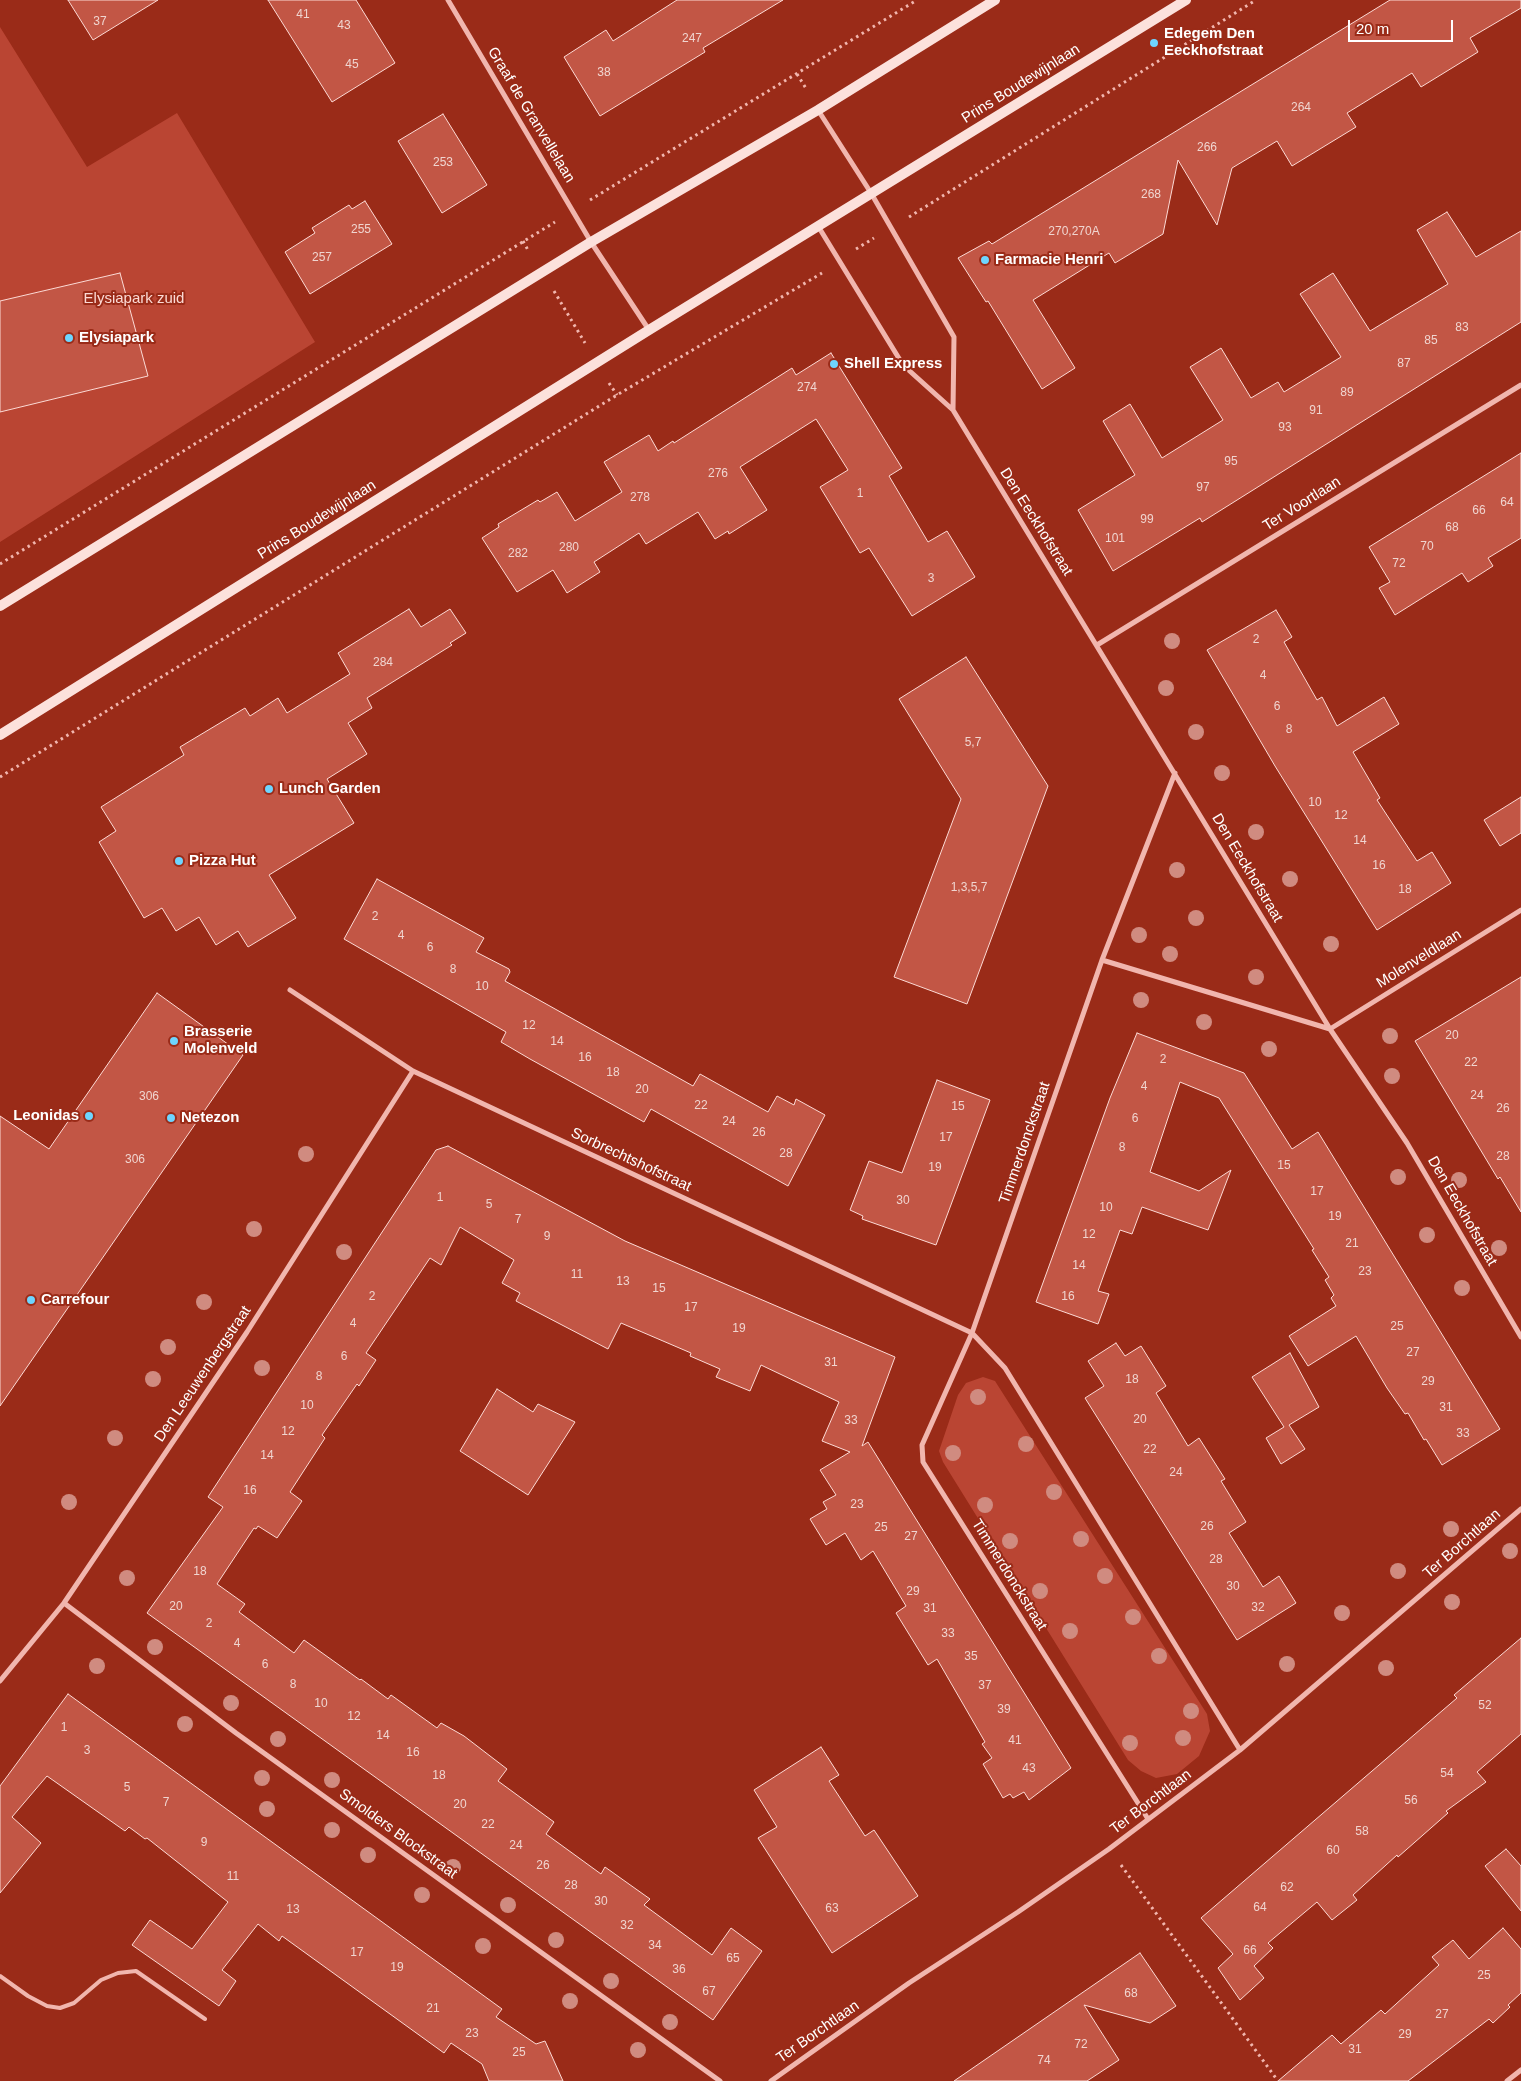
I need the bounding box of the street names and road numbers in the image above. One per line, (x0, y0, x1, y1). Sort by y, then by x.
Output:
street label: Prins Boudewijnlaan (959, 40, 1083, 128)
street label: Graaf de Granvellelaan (483, 44, 579, 186)
street label: Den Eeckhofstraat (996, 465, 1076, 579)
street label: Ter Voortlaan (1260, 473, 1344, 535)
street label: Prins Boudewijnlaan (255, 476, 379, 564)
street label: Den Eeckhofstraat (1208, 810, 1286, 926)
street label: Molenveldlaan (1373, 926, 1465, 992)
street label: Timmerdonckstraat (996, 1080, 1054, 1206)
street label: Sorbrechtshofstraat (568, 1124, 694, 1196)
street label: Den Eeckhofstraat (1423, 1153, 1501, 1269)
street label: Den Leeuwenbergstraat (151, 1303, 255, 1445)
street label: Ter Borchtlaan (1420, 1505, 1504, 1583)
street label: Timmerdonckstraat (968, 1516, 1050, 1634)
street label: Ter Borchtlaan (1107, 1766, 1195, 1838)
street label: Smolders Blockstraat (335, 1785, 461, 1883)
street label: Ter Borchtlaan (773, 1997, 863, 2067)

